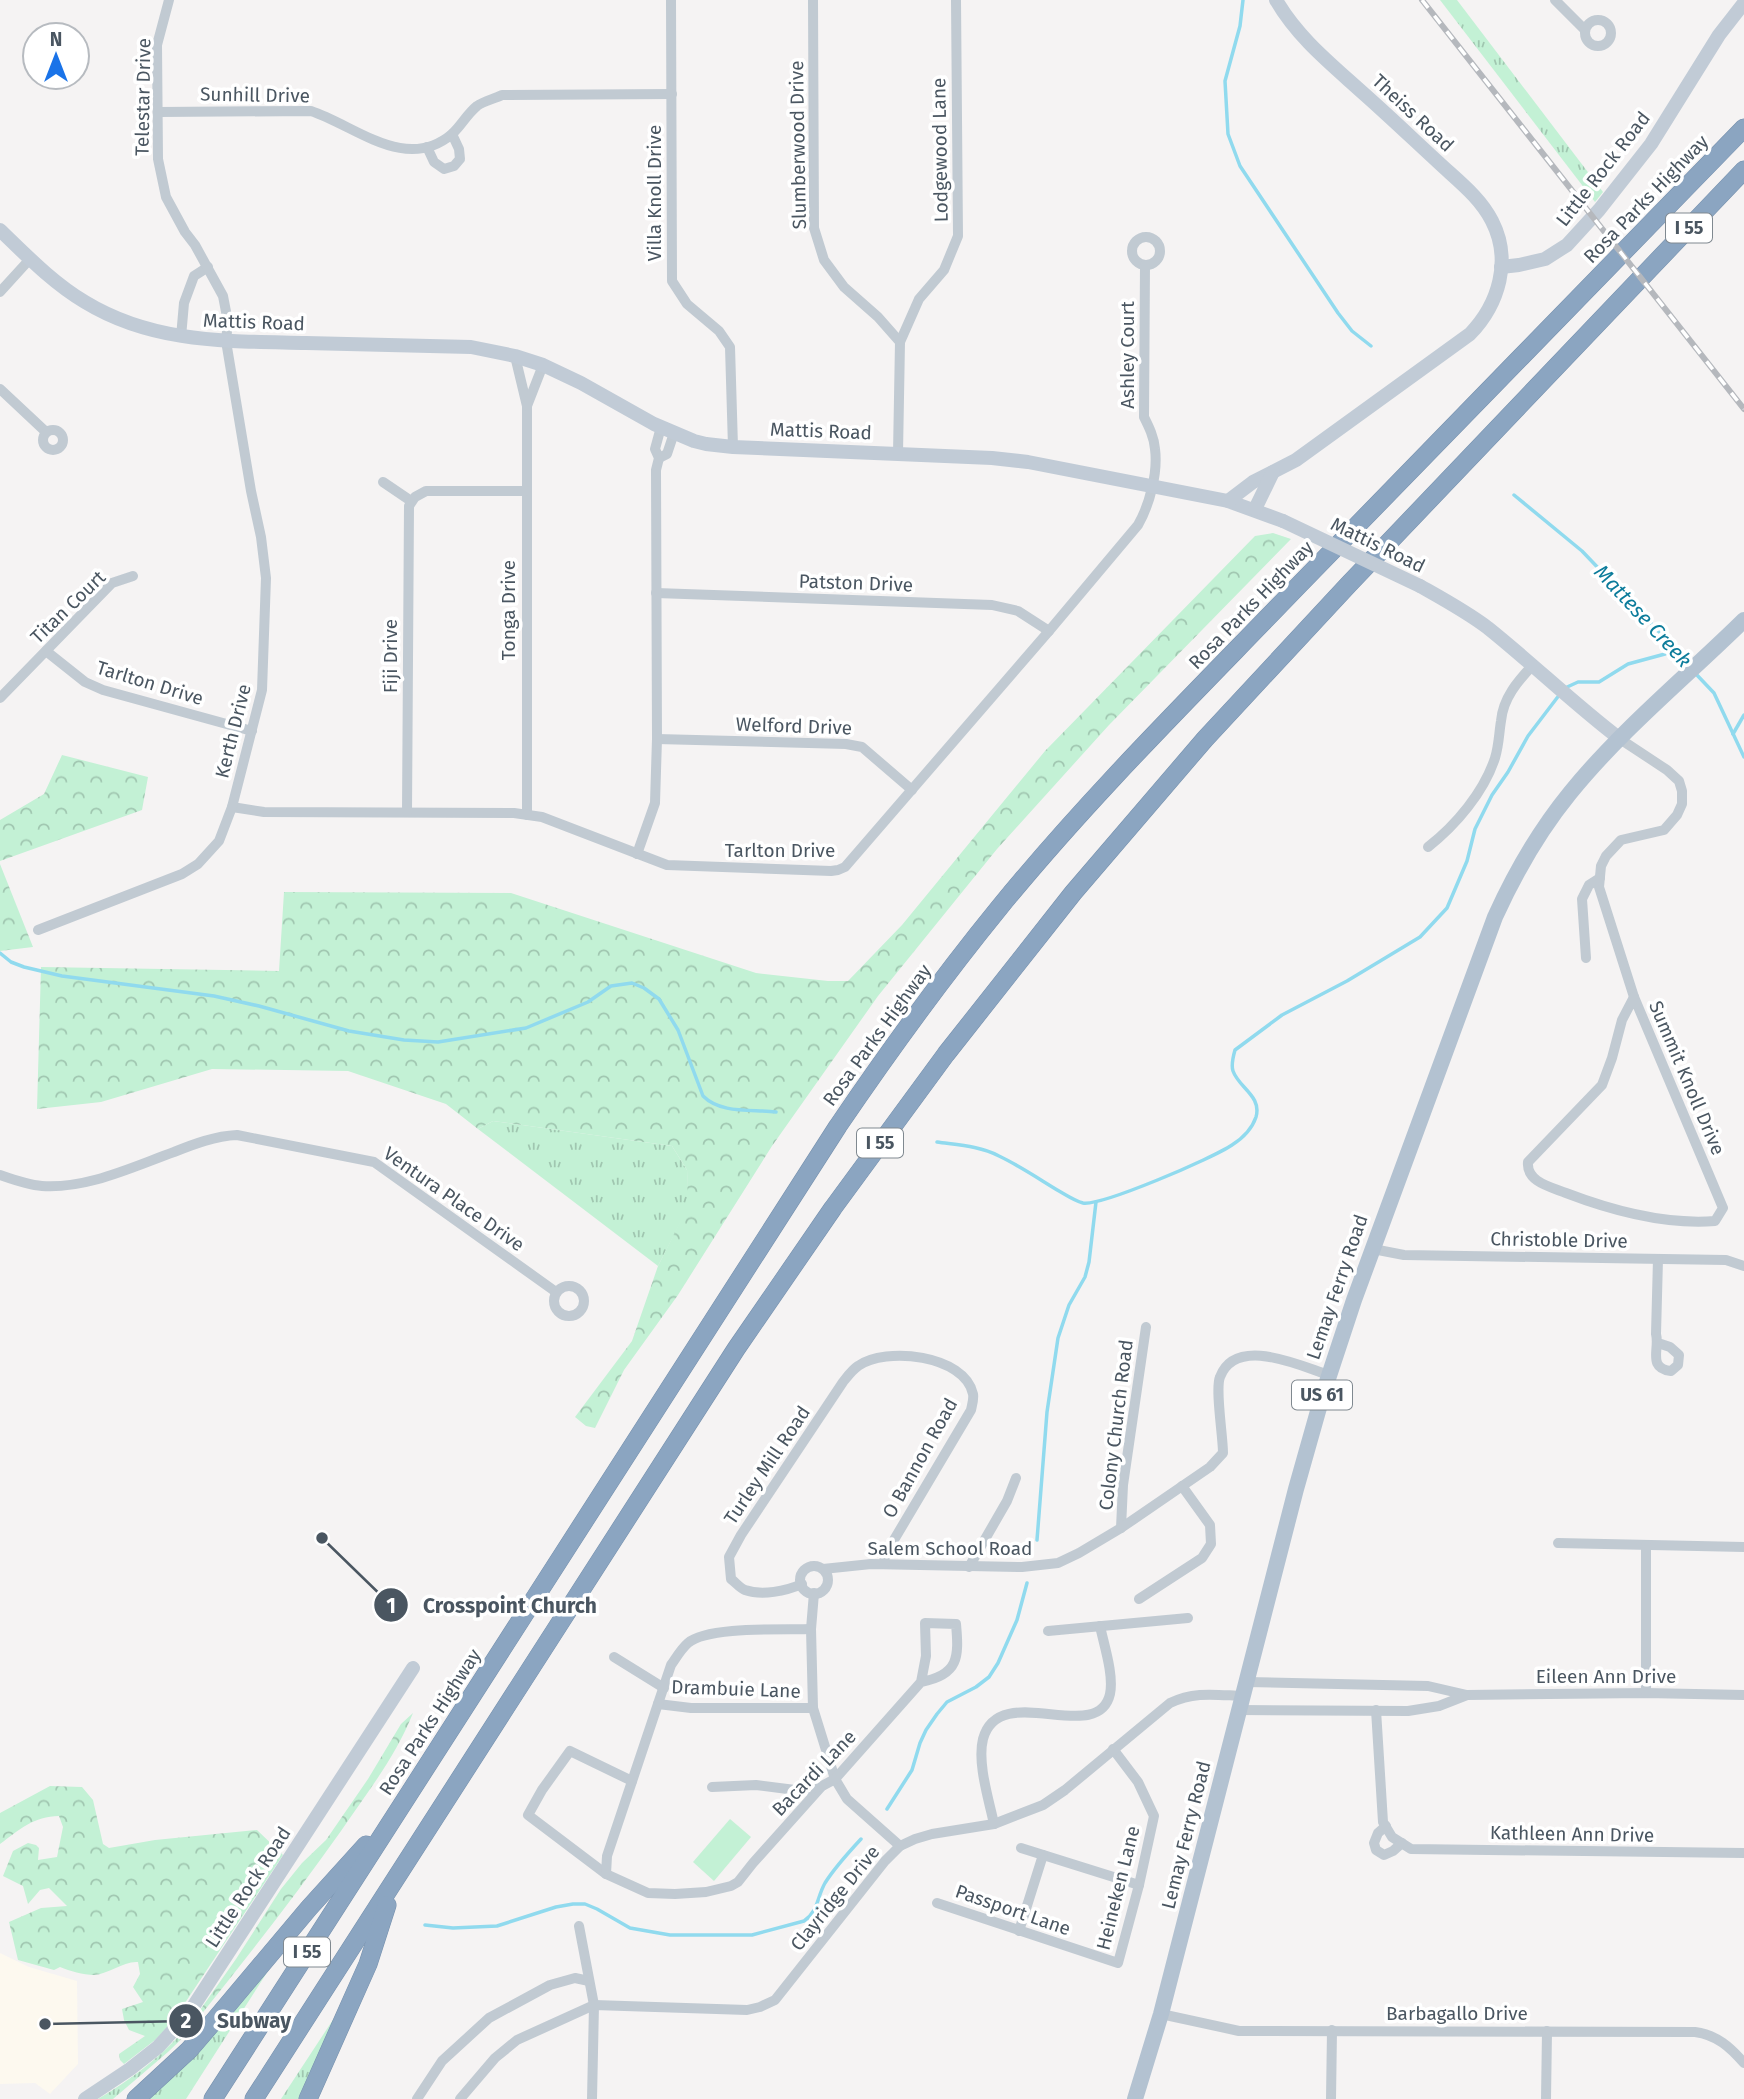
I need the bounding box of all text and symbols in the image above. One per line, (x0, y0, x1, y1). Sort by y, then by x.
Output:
north arrow (21, 21, 91, 91)
text: N (50, 28, 62, 51)
street label: Telestar Drive (130, 38, 156, 156)
street label: Slumberwood Drive (785, 60, 811, 230)
street label: Theiss Road (1367, 69, 1459, 157)
street label: Lodgewood Lane (927, 77, 953, 223)
street label: Sunhill Drive (200, 83, 310, 107)
street label: Little Rock Road (1551, 107, 1655, 231)
street label: Villa Knoll Drive (643, 125, 666, 261)
street label: Rosa Parks Highway (1579, 130, 1714, 268)
road number: I 55 (1666, 213, 1712, 242)
street label: Ashley Court (1116, 301, 1139, 409)
street label: Mattis Road (203, 309, 305, 335)
street label: Mattis Road (770, 418, 872, 444)
street label: Mattis Road (1327, 512, 1429, 578)
street label: Rosa Parks Highway (1184, 536, 1319, 674)
water label: Mattese Creek (1589, 559, 1697, 673)
street label: Tonga Drive (497, 560, 520, 660)
street label: Titan Court (26, 566, 110, 648)
street label: Patston Drive (798, 570, 914, 596)
street label: Fiji Drive (379, 619, 402, 693)
street label: Tarlton Drive (94, 656, 206, 710)
street label: Kerth Drive (210, 682, 256, 780)
street label: Welford Drive (735, 712, 853, 740)
street label: Tarlton Drive (725, 839, 835, 862)
street label: Rosa Parks Highway (818, 959, 937, 1110)
street label: Summit Knoll Drive (1644, 997, 1730, 1159)
road number: I 55 (857, 1128, 903, 1158)
street label: Ventura Place Drive (379, 1142, 529, 1256)
street label: Lemay Ferry Road (1301, 1211, 1373, 1363)
street label: Christoble Drive (1490, 1227, 1628, 1253)
street label: Colony Church Road (1094, 1338, 1138, 1512)
road number: US 61 (1292, 1380, 1352, 1410)
street label: O Bannon Road (878, 1394, 962, 1522)
street label: Turley Mill Road (719, 1401, 815, 1529)
street label: Salem School Road (868, 1537, 1032, 1560)
callout: Crosspoint Church (374, 1584, 611, 1626)
text: 1 (386, 1593, 396, 1619)
text: Crosspoint Church (423, 1593, 597, 1619)
street label: Rosa Parks Highway (374, 1644, 486, 1799)
street label: Eileen Ann Drive (1536, 1665, 1676, 1688)
street label: Drambuie Lane (671, 1675, 801, 1703)
street label: Bacardi Lane (767, 1725, 861, 1821)
street label: Lemay Ferry Road (1156, 1758, 1216, 1912)
street label: Kathleen Ann Drive (1490, 1821, 1654, 1847)
street label: Little Rock Road (200, 1822, 296, 1952)
street label: Heineken Lane (1091, 1823, 1145, 1953)
street label: Clayridge Drive (786, 1841, 884, 1955)
street label: Passport Lane (952, 1880, 1074, 1940)
road number: I 55 (284, 1938, 330, 1966)
callout: Subway (168, 2000, 305, 2042)
street label: Barbagallo Drive (1386, 2002, 1528, 2025)
text: 2 (181, 2008, 192, 2034)
text: Subway (217, 2008, 291, 2034)

